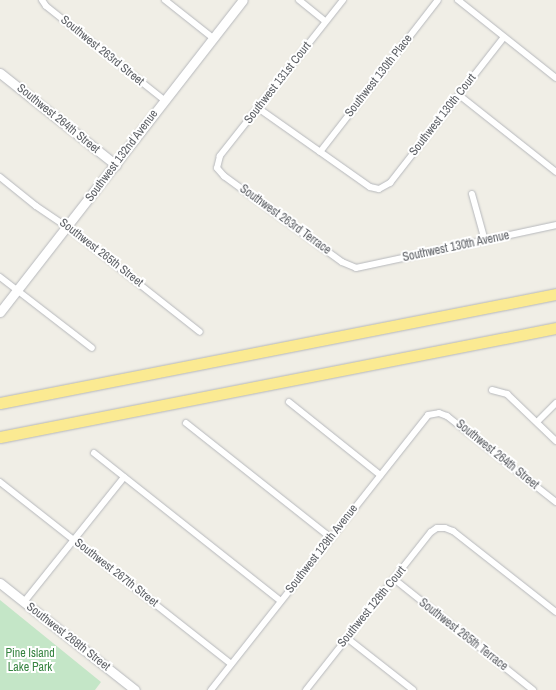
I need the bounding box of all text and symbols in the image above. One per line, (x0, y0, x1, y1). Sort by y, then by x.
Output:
street label: Southwest 263rd Street (58, 13, 146, 89)
street label: Southwest 130th Place (342, 32, 416, 120)
street label: Southwest 131st Court (242, 39, 314, 127)
street label: Southwest 130th Court (407, 71, 479, 159)
street label: Southwest 264th Street (14, 81, 102, 157)
street label: Southwest 132nd Avenue (83, 107, 161, 205)
street label: Southwest 263rd Terrace (237, 182, 333, 258)
street label: Southwest 265th Street (56, 216, 146, 290)
street label: Southwest 130th Avenue (401, 229, 511, 265)
street label: Southwest 264th Street (453, 417, 541, 493)
street label: Southwest 129th Avenue (283, 502, 361, 596)
street label: Southwest 267th Street (71, 536, 161, 610)
street label: Southwest 128th Court (335, 564, 409, 650)
street label: Southwest 265th Terrace (416, 596, 510, 674)
street label: Southwest 268th Street (23, 600, 113, 674)
park label: Pine Island Lake Park (5, 647, 55, 675)

